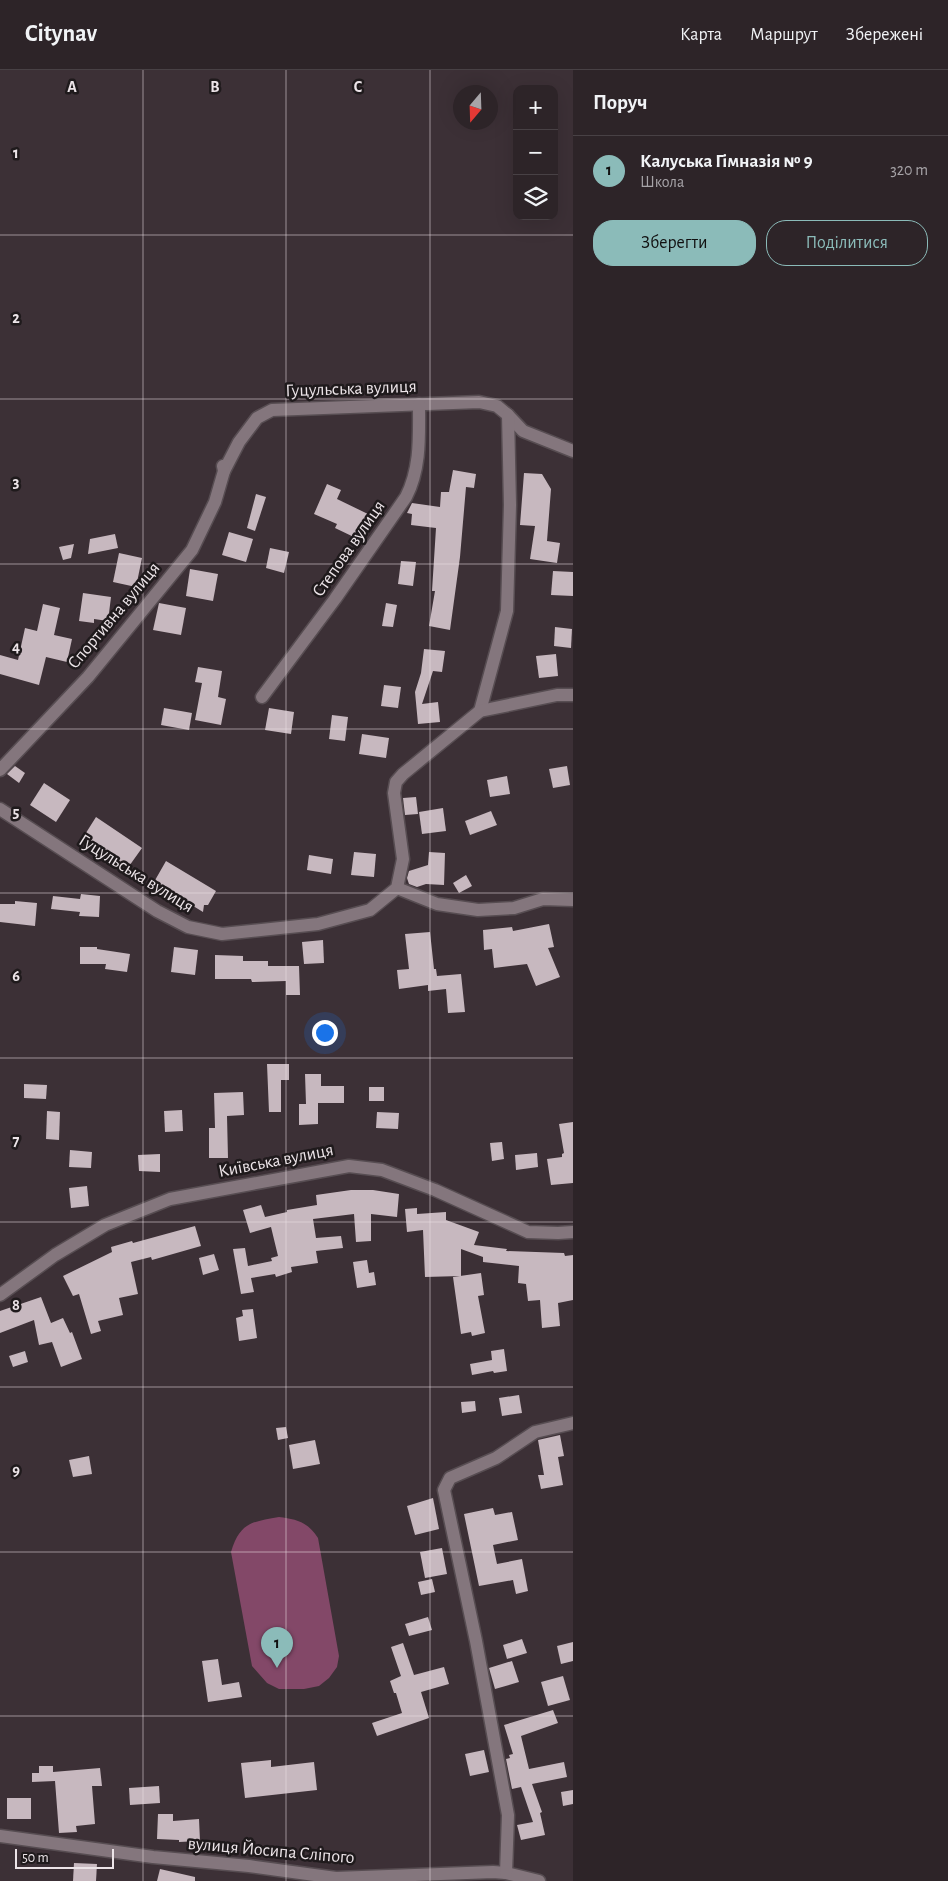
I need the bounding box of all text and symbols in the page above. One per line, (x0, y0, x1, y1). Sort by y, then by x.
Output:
text: Citynav (25, 22, 97, 46)
text: Карта (680, 26, 722, 44)
text: Маршрут (750, 26, 818, 44)
text: Збережені (846, 26, 923, 44)
text: A (67, 79, 77, 95)
text: B (210, 79, 220, 95)
text: C (354, 79, 363, 95)
north arrow (453, 85, 498, 130)
map controls (513, 85, 558, 220)
button: + (513, 85, 558, 130)
text: Поруч (593, 92, 647, 113)
button: − (513, 130, 558, 175)
text: 1 (13, 145, 19, 161)
text: Калуська Гімназія № 9 (640, 152, 813, 171)
text: 1 (606, 162, 612, 178)
text: 320 m (890, 162, 928, 178)
text: Школа (640, 174, 684, 190)
button: layers (513, 175, 558, 220)
button: Зберегти (593, 220, 756, 266)
button: Поділитися (766, 220, 928, 266)
text: 2 (12, 310, 20, 326)
street label: Гуцульська вулиця (285, 378, 417, 400)
text: 3 (13, 474, 20, 490)
street label: Степова вулиця (309, 498, 389, 600)
street label: Спортивна вулиця (64, 559, 164, 673)
text: 4 (12, 639, 20, 655)
text: 5 (13, 804, 20, 820)
street label: Гуцульська вулиця (75, 832, 197, 916)
text: 6 (12, 968, 20, 984)
your location (312, 1020, 338, 1046)
text: 7 (13, 1133, 20, 1149)
street label: Київська вулиця (217, 1141, 335, 1181)
text: 8 (12, 1297, 20, 1313)
text: 9 (12, 1462, 20, 1478)
pin: 1 (261, 1627, 293, 1668)
street label: вулиця Йосипа Сліпого (187, 1833, 355, 1867)
scale bar (15, 1846, 114, 1869)
text: 50 m (22, 1851, 49, 1865)

